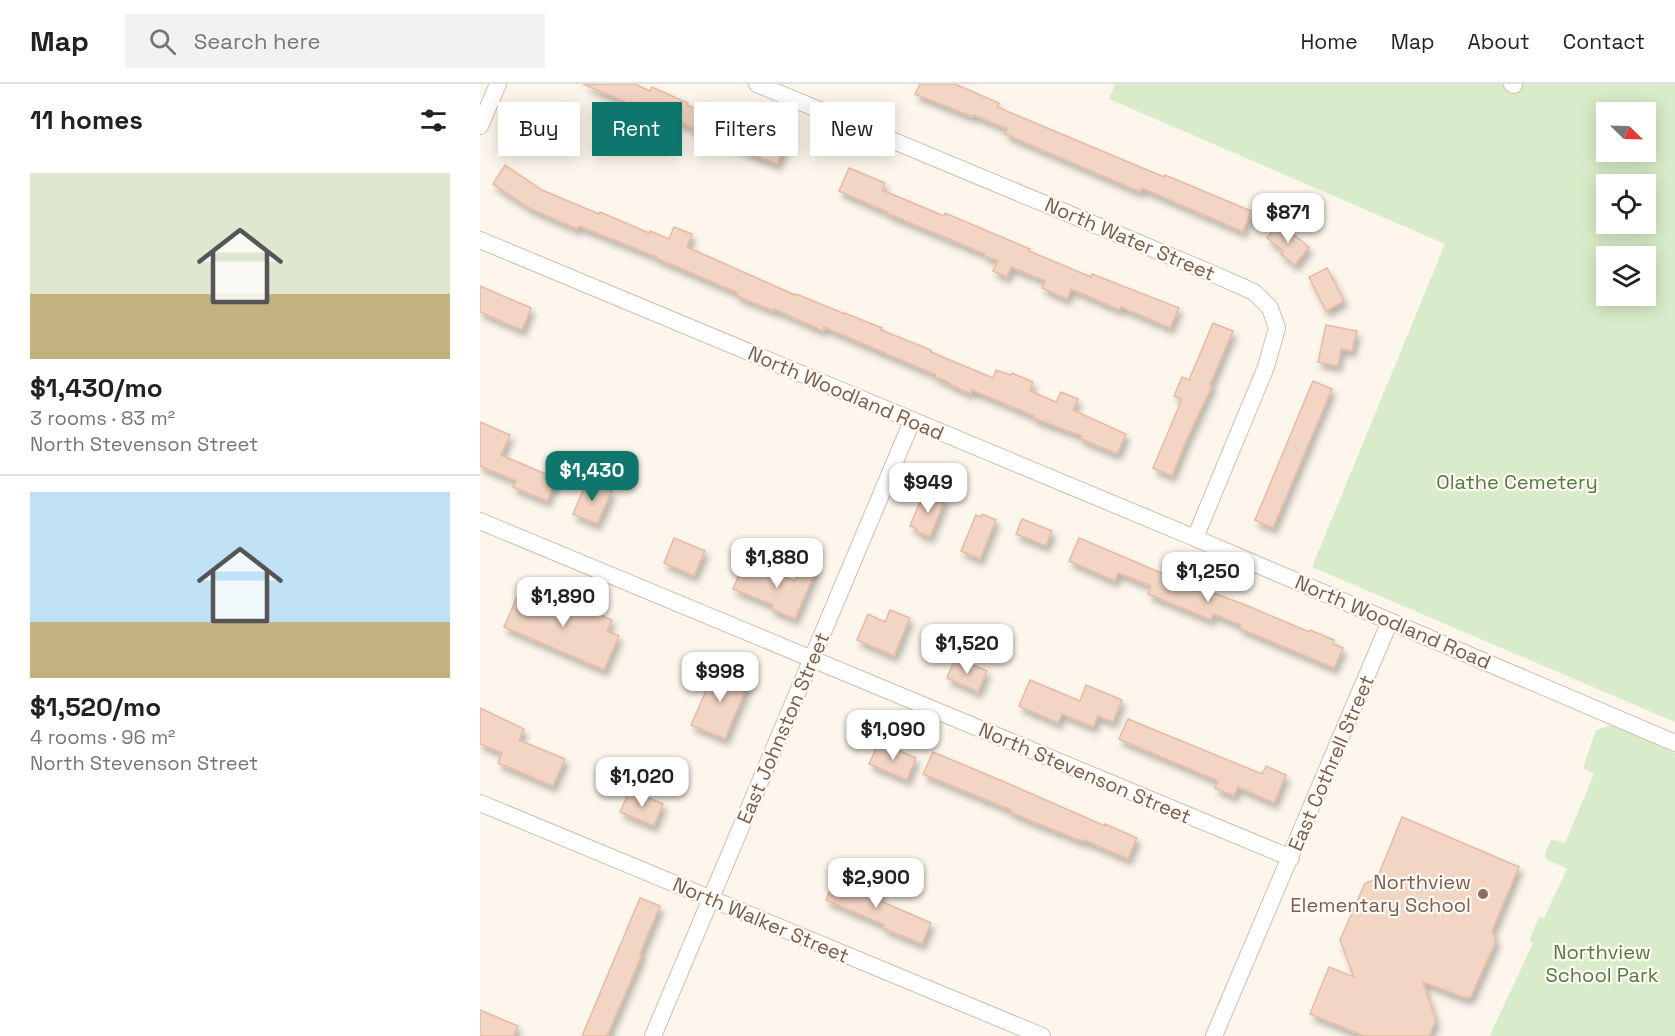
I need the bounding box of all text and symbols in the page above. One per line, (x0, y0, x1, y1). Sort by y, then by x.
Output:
search box (125, 14, 545, 68)
text: Map (30, 23, 89, 59)
icon: search (146, 25, 179, 58)
text: Search here (194, 27, 321, 55)
text: Home (1300, 28, 1358, 55)
text: Map (1391, 28, 1435, 55)
text: About (1468, 28, 1530, 55)
text: Contact (1563, 28, 1645, 55)
chip: Buy (498, 102, 580, 156)
chip: Rent (592, 102, 682, 156)
chip: Filters (694, 102, 798, 156)
chip: New (810, 102, 895, 156)
north arrow (1596, 102, 1656, 162)
map controls (1596, 102, 1656, 306)
text: 11 homes (30, 103, 143, 137)
icon: filters (417, 104, 450, 137)
button: locate (1596, 174, 1656, 234)
street label: North Water Street (1041, 191, 1219, 287)
pin: $871 (1252, 193, 1324, 244)
text: $871 (1266, 199, 1310, 225)
icon: home (186, 212, 294, 320)
button: layers (1596, 246, 1656, 306)
street label: North Woodland Road (744, 340, 948, 446)
text: $1,430/mo (30, 371, 163, 405)
text: 3 rooms · 83 m² (30, 405, 175, 431)
text: North Stevenson Street (30, 431, 258, 457)
pin: $1,430 (543, 451, 641, 502)
text: $1,430 (560, 457, 624, 483)
pin: $949 (892, 463, 964, 514)
text: $949 (903, 469, 953, 495)
park label: Olathe Cemetery (1436, 469, 1598, 495)
icon: home (186, 531, 294, 639)
pin: $1,880 (728, 538, 826, 589)
text: $1,880 (745, 544, 809, 570)
pin: $1,250 (1159, 552, 1257, 603)
text: $1,250 (1176, 558, 1240, 584)
street label: North Woodland Road (1291, 569, 1495, 675)
pin: $1,890 (514, 577, 612, 628)
text: $1,890 (531, 583, 595, 609)
pin: $1,520 (918, 624, 1016, 675)
street label: East Johnston Street (731, 628, 835, 828)
text: $1,520 (935, 630, 999, 656)
pin: $998 (684, 652, 756, 703)
text: $998 (696, 658, 744, 684)
street label: East Cothrell Street (1282, 671, 1380, 855)
text: $1,520/mo (30, 690, 161, 724)
pin: $1,090 (844, 710, 942, 761)
text: $1,090 (860, 716, 926, 742)
street label: North Stevenson Street (975, 716, 1195, 830)
text: 4 rooms · 96 m² (30, 724, 175, 750)
text: North Stevenson Street (30, 750, 258, 776)
pin: $1,020 (593, 757, 691, 808)
text: $1,020 (610, 763, 674, 789)
pin: $2,900 (827, 858, 925, 909)
text: $2,900 (842, 864, 910, 890)
place label: Northview Elementary School (1290, 869, 1471, 918)
street label: North Walker Street (669, 871, 853, 969)
marker: Northview Elementary School (1476, 887, 1490, 901)
park label: Northview School Park (1546, 939, 1659, 988)

